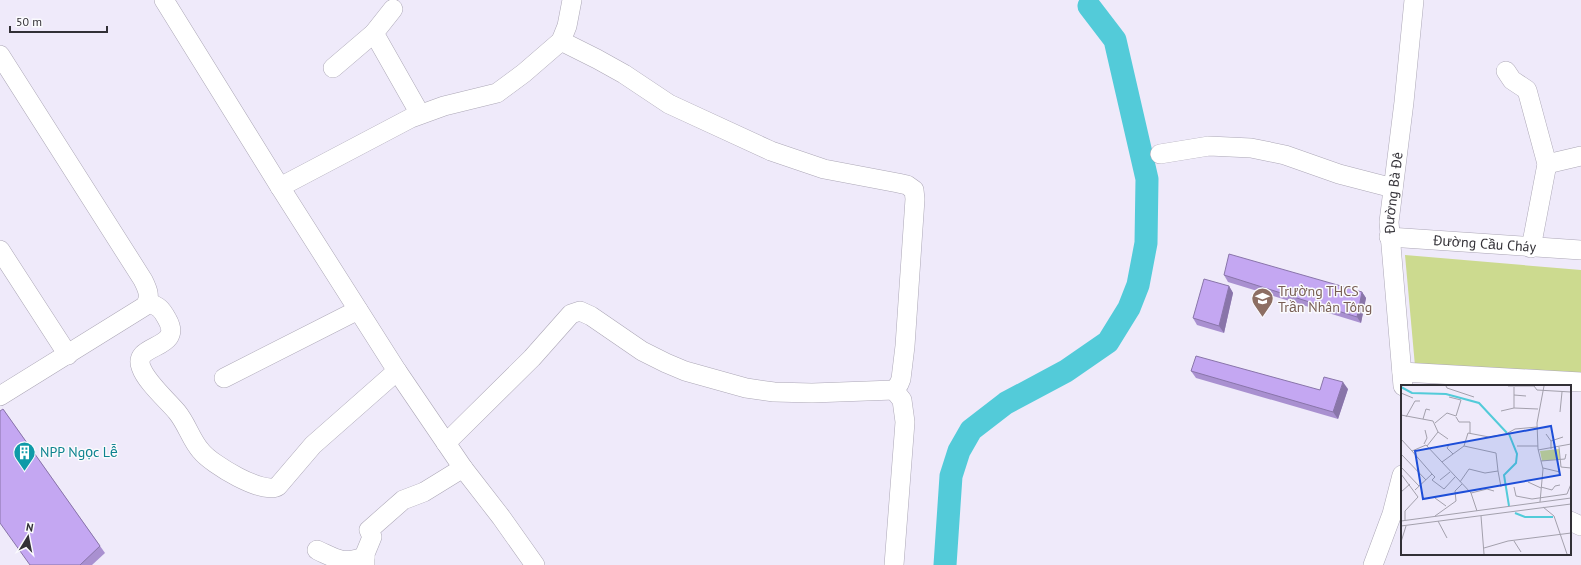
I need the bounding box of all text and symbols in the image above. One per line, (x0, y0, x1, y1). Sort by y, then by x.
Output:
scale bar (10, 8, 107, 34)
text: 50 m (16, 14, 42, 29)
street label: Đường Bà Đê (1380, 151, 1407, 235)
street label: Đường Cầu Cháy (1432, 231, 1537, 256)
place label: Trường THCS Trần Nhân Tông (1278, 282, 1372, 316)
school or university icon: Trường THCS Trần Nhân Tông (1249, 286, 1275, 319)
inset map (1401, 385, 1571, 555)
building icon: NPP Ngọc Lễ (11, 439, 37, 472)
place label: NPP Ngọc Lễ (40, 443, 118, 461)
north arrow (8, 517, 48, 557)
text: N (25, 520, 35, 535)

